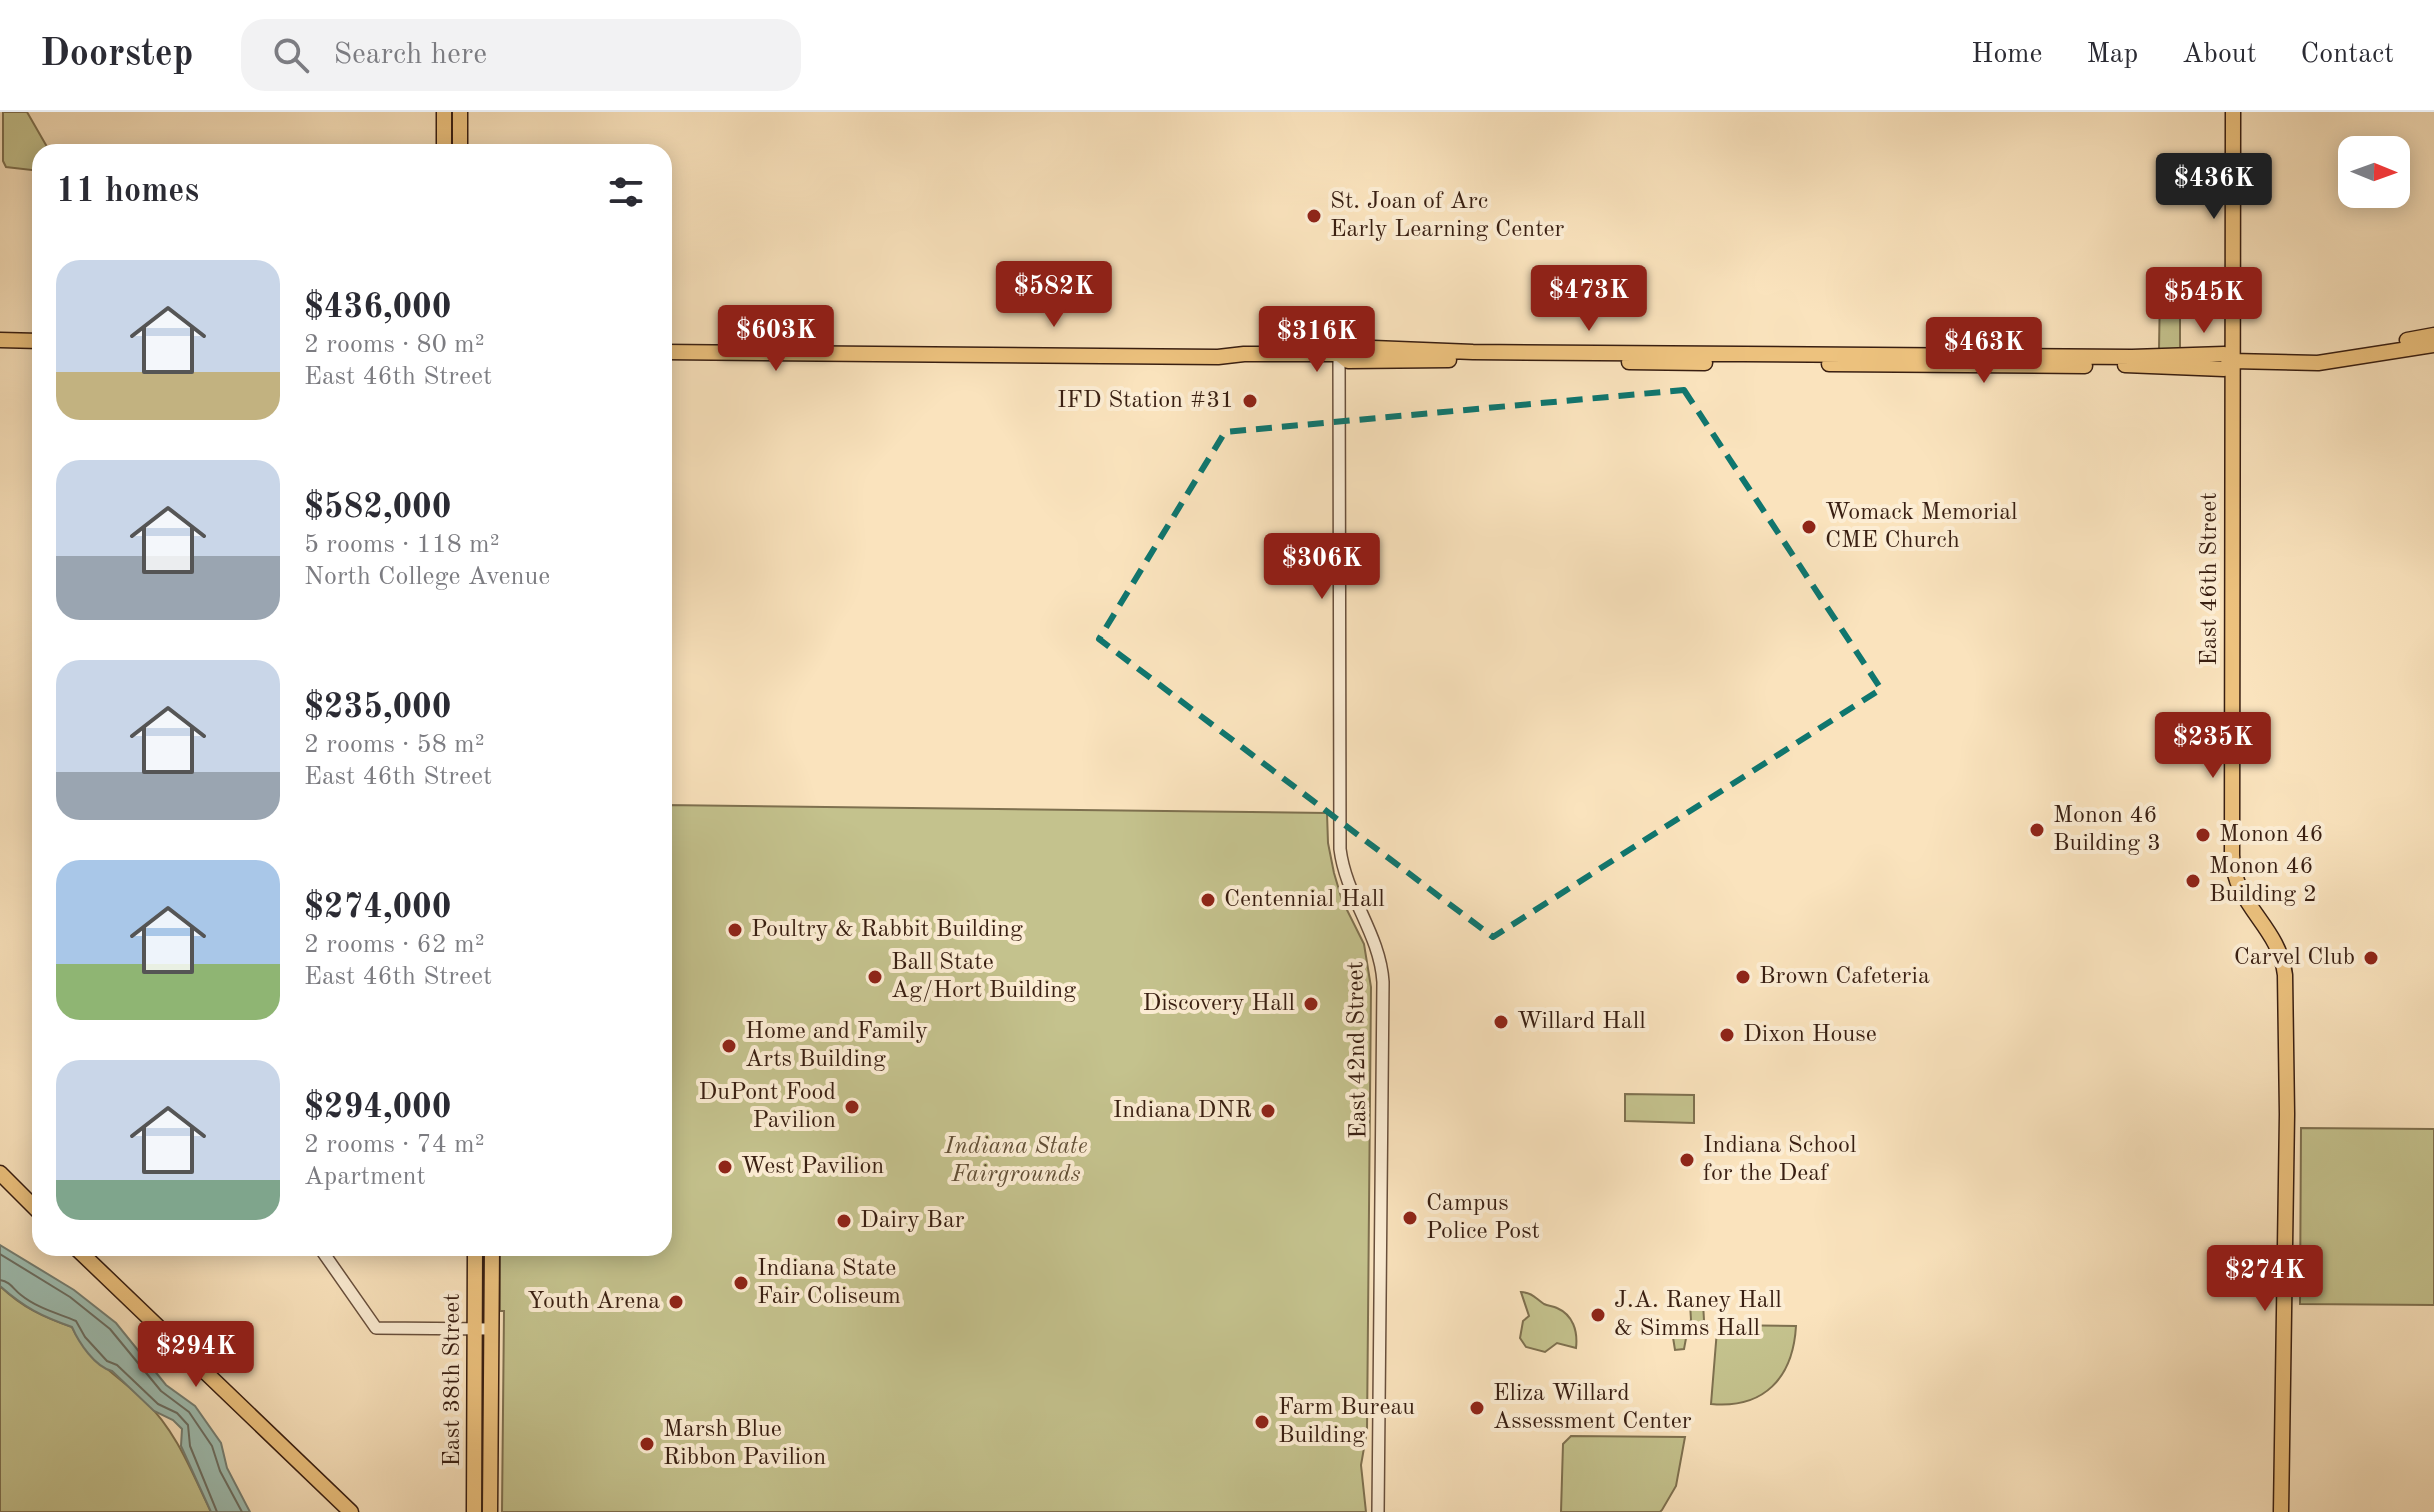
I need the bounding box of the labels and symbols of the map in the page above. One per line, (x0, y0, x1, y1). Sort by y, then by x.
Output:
north arrow (2338, 136, 2410, 208)
pin: $436K (2158, 153, 2270, 221)
place label: St. Joan of Arc Early Learning Center (1330, 190, 1565, 242)
marker: St. Joan of Arc Early Learning Center (1305, 207, 1323, 225)
pin: $582K (998, 261, 1110, 329)
pin: $473K (1533, 265, 1645, 333)
pin: $545K (2148, 267, 2260, 335)
pin: $603K (720, 305, 832, 373)
pin: $316K (1261, 306, 1373, 374)
pin: $463K (1928, 317, 2040, 385)
place label: IFD Station #31 (1057, 389, 1234, 413)
marker: IFD Station #31 (1241, 392, 1259, 410)
street label: East 46th Street (2198, 492, 2222, 666)
place label: Womack Memorial CME Church (1825, 501, 2018, 553)
marker: Womack Memorial CME Church (1800, 518, 1818, 536)
pin: $306K (1266, 533, 1378, 601)
pin: $235K (2157, 712, 2269, 780)
place label: Monon 46 Building 3 (2053, 804, 2161, 856)
marker: Monon 46 Building 3 (2028, 821, 2046, 839)
place label: Monon 46 (2219, 823, 2323, 847)
marker: Monon 46 (2194, 826, 2212, 844)
place label: Monon 46 Building 2 (2209, 855, 2317, 907)
marker: Monon 46 Building 2 (2184, 872, 2202, 890)
place label: Centennial Hall (1224, 888, 1385, 912)
marker: Centennial Hall (1199, 891, 1217, 909)
place label: Poultry & Rabbit Building (751, 918, 1023, 942)
marker: Poultry & Rabbit Building (726, 921, 744, 939)
place label: Carvel Club (2234, 946, 2355, 970)
marker: Carvel Club (2362, 949, 2380, 967)
place label: Ball State Ag/Hort Building (891, 951, 1076, 1003)
street label: East 42nd Street (1344, 961, 1372, 1139)
place label: Brown Cafeteria (1759, 965, 1930, 989)
marker: Ball State Ag/Hort Building (866, 968, 884, 986)
marker: Brown Cafeteria (1734, 968, 1752, 986)
place label: Discovery Hall (1142, 992, 1295, 1016)
marker: Discovery Hall (1302, 995, 1320, 1013)
place label: Willard Hall (1517, 1010, 1646, 1034)
marker: Willard Hall (1492, 1013, 1510, 1031)
place label: Home and Family Arts Building (745, 1020, 928, 1072)
place label: Dixon House (1743, 1023, 1877, 1047)
marker: Dixon House (1718, 1026, 1736, 1044)
marker: Home and Family Arts Building (720, 1037, 738, 1055)
place label: DuPont Food Pavilion (699, 1081, 836, 1133)
marker: DuPont Food Pavilion (843, 1098, 861, 1116)
place label: Indiana DNR (1113, 1099, 1252, 1123)
marker: Indiana DNR (1259, 1102, 1277, 1120)
place label: Indiana School for the Deaf (1703, 1134, 1857, 1186)
park label: Indiana State Fairgrounds (943, 1135, 1088, 1187)
marker: Indiana School for the Deaf (1678, 1151, 1696, 1169)
place label: West Pavilion (741, 1155, 884, 1179)
marker: West Pavilion (716, 1158, 734, 1176)
place label: Campus Police Post (1426, 1192, 1540, 1244)
place label: Dairy Bar (860, 1209, 965, 1233)
marker: Campus Police Post (1401, 1209, 1419, 1227)
marker: Dairy Bar (835, 1212, 853, 1230)
pin: $274K (2209, 1245, 2321, 1313)
place label: Indiana State Fair Coliseum (757, 1257, 901, 1309)
marker: Indiana State Fair Coliseum (732, 1274, 750, 1292)
place label: J.A. Raney Hall & Simms Hall (1614, 1289, 1782, 1341)
place label: Youth Arena (527, 1290, 660, 1314)
street label: East 38th Street (441, 1293, 465, 1467)
marker: Youth Arena (667, 1293, 685, 1311)
marker: J.A. Raney Hall & Simms Hall (1589, 1306, 1607, 1324)
pin: $294K (140, 1321, 252, 1389)
place label: Eliza Willard Assessment Center (1493, 1382, 1692, 1434)
place label: Farm Bureau Building (1278, 1396, 1415, 1448)
marker: Eliza Willard Assessment Center (1468, 1399, 1486, 1417)
marker: Farm Bureau Building (1253, 1413, 1271, 1431)
place label: Marsh Blue Ribbon Pavilion (663, 1418, 826, 1470)
marker: Marsh Blue Ribbon Pavilion (638, 1435, 656, 1453)

